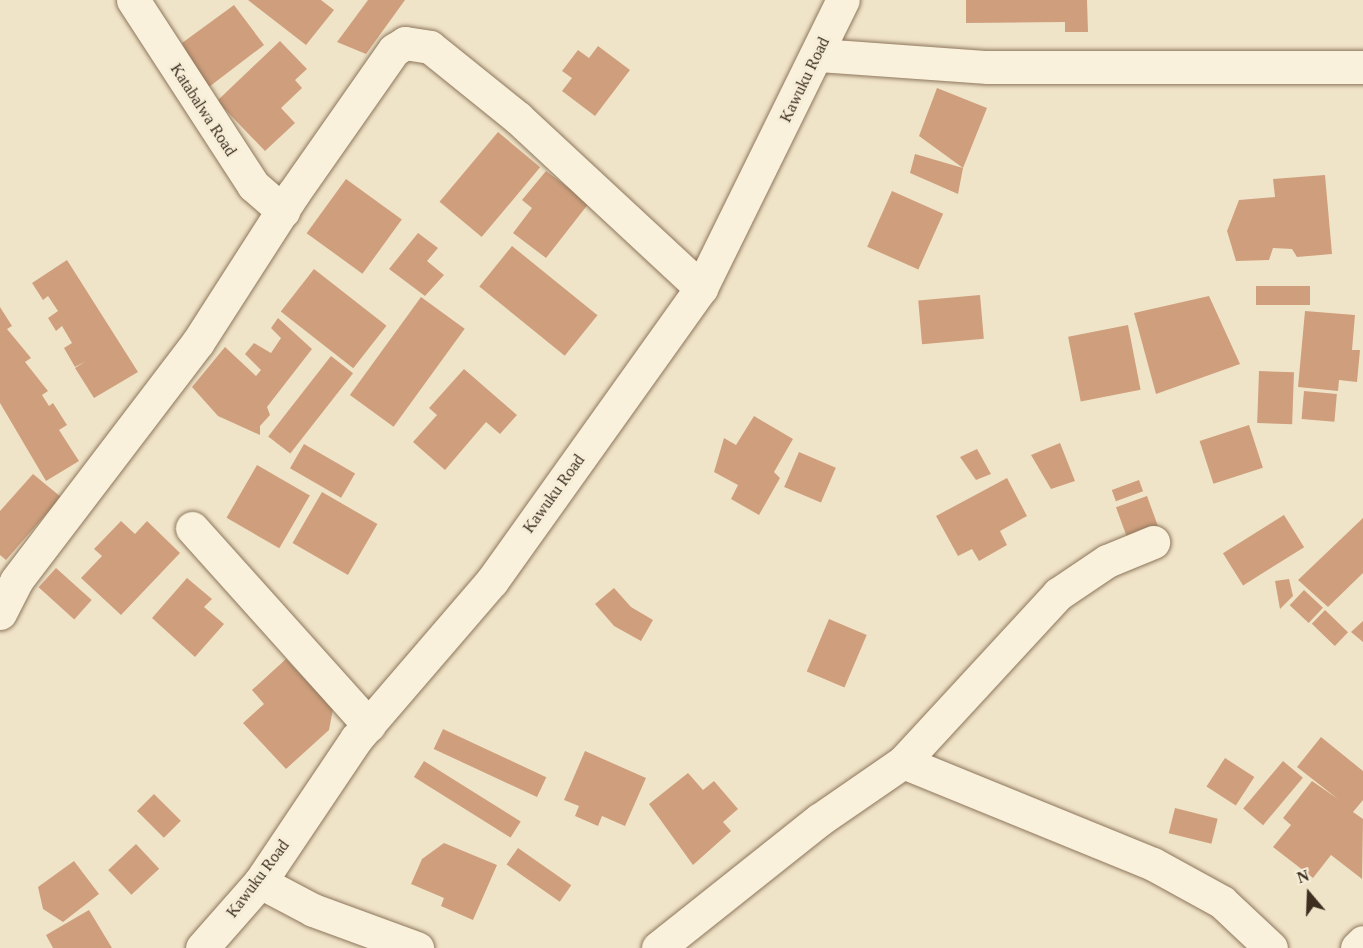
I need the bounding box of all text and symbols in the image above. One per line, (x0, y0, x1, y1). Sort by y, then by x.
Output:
street label: Kawuku Road (776, 34, 834, 126)
street label: Katabalwa Road (166, 60, 240, 160)
street label: Kawuku Road (519, 451, 589, 537)
street label: Kawuku Road (223, 836, 293, 922)
north arrow (1279, 864, 1339, 924)
text: N (1295, 867, 1311, 886)

